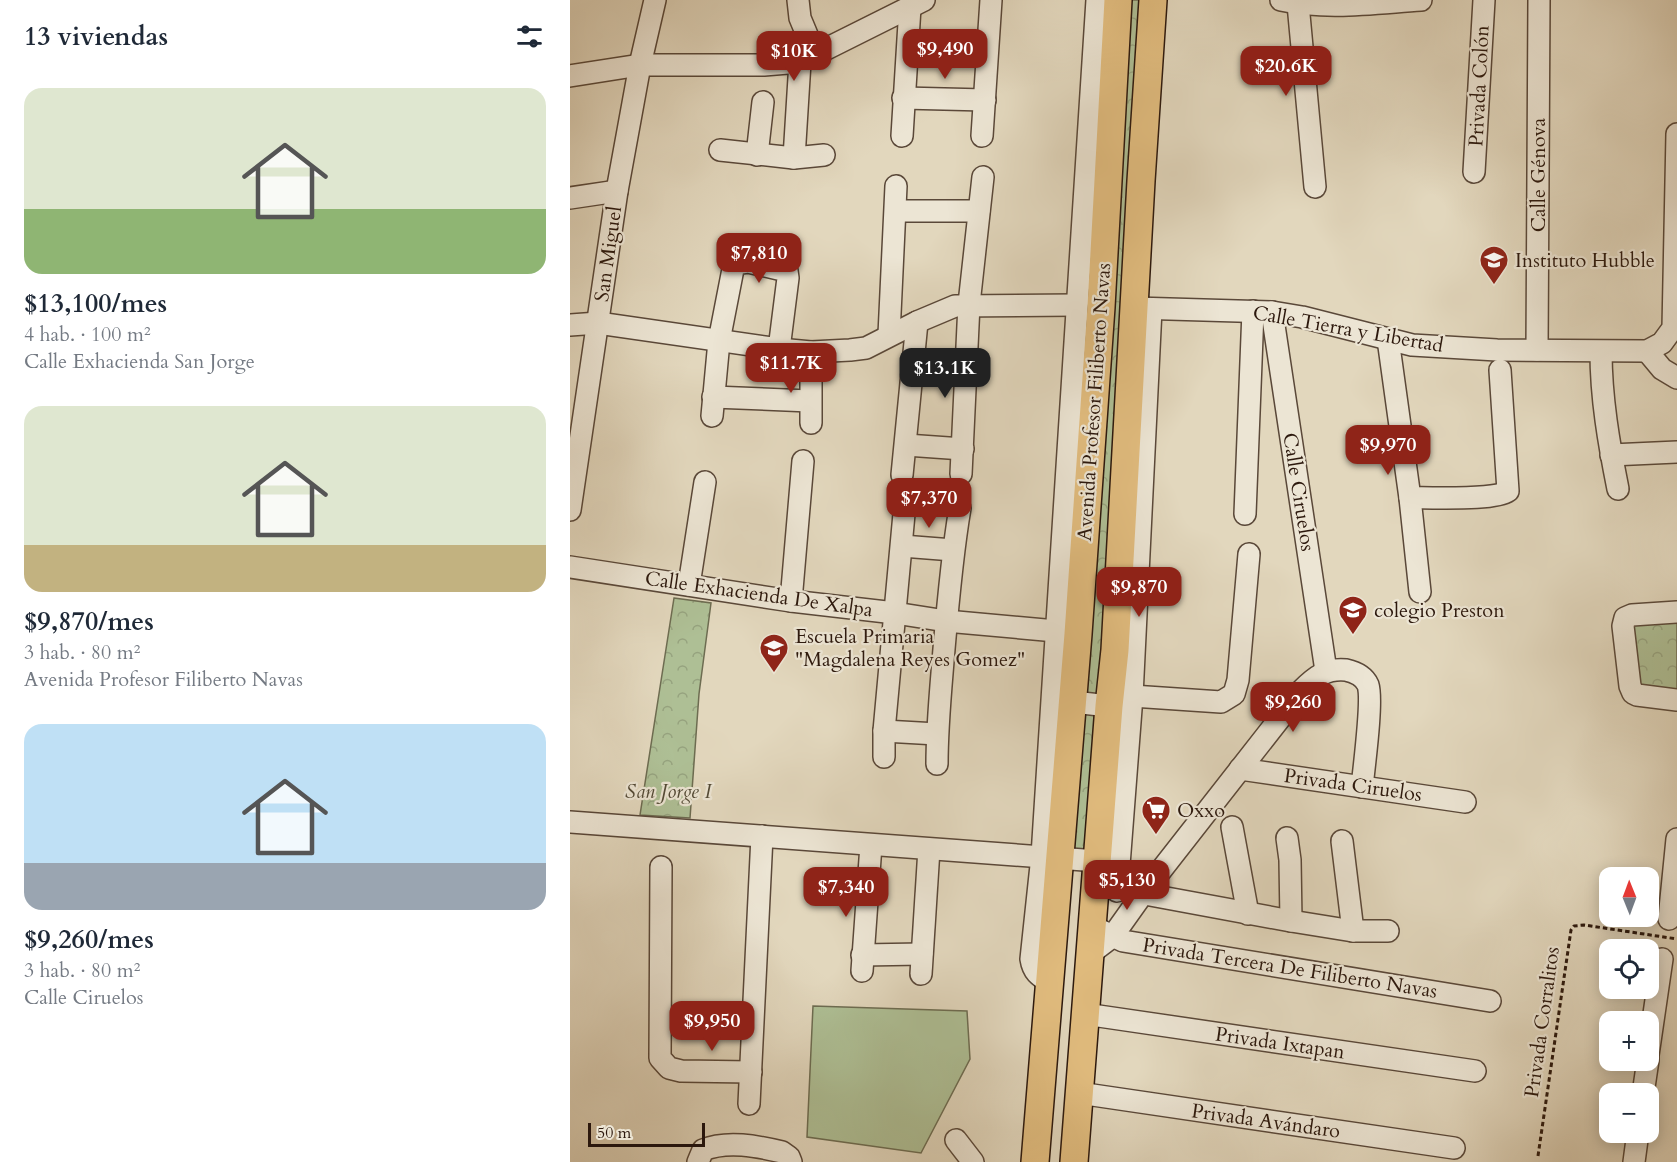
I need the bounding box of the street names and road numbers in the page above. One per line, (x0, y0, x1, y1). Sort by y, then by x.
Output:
street label: Privada Colón (1462, 24, 1496, 147)
street label: Calle Génova (1525, 117, 1552, 232)
street label: San Miguel (588, 204, 628, 304)
street label: Avenida Profesor Filiberto Navas (1071, 262, 1117, 542)
street label: Calle Tierra y Libertad (1251, 299, 1446, 359)
street label: Calle Ciruelos (1276, 431, 1322, 553)
street label: Calle Exhacienda De Xalpa (643, 565, 875, 623)
street label: Privada Ciruelos (1282, 762, 1424, 808)
street label: Privada Tercera De Filiberto Navas (1141, 931, 1439, 1005)
street label: Privada Corralitos (1518, 945, 1566, 1099)
street label: Privada Ixtapan (1213, 1021, 1347, 1066)
street label: Privada Avándaro (1190, 1097, 1342, 1145)

